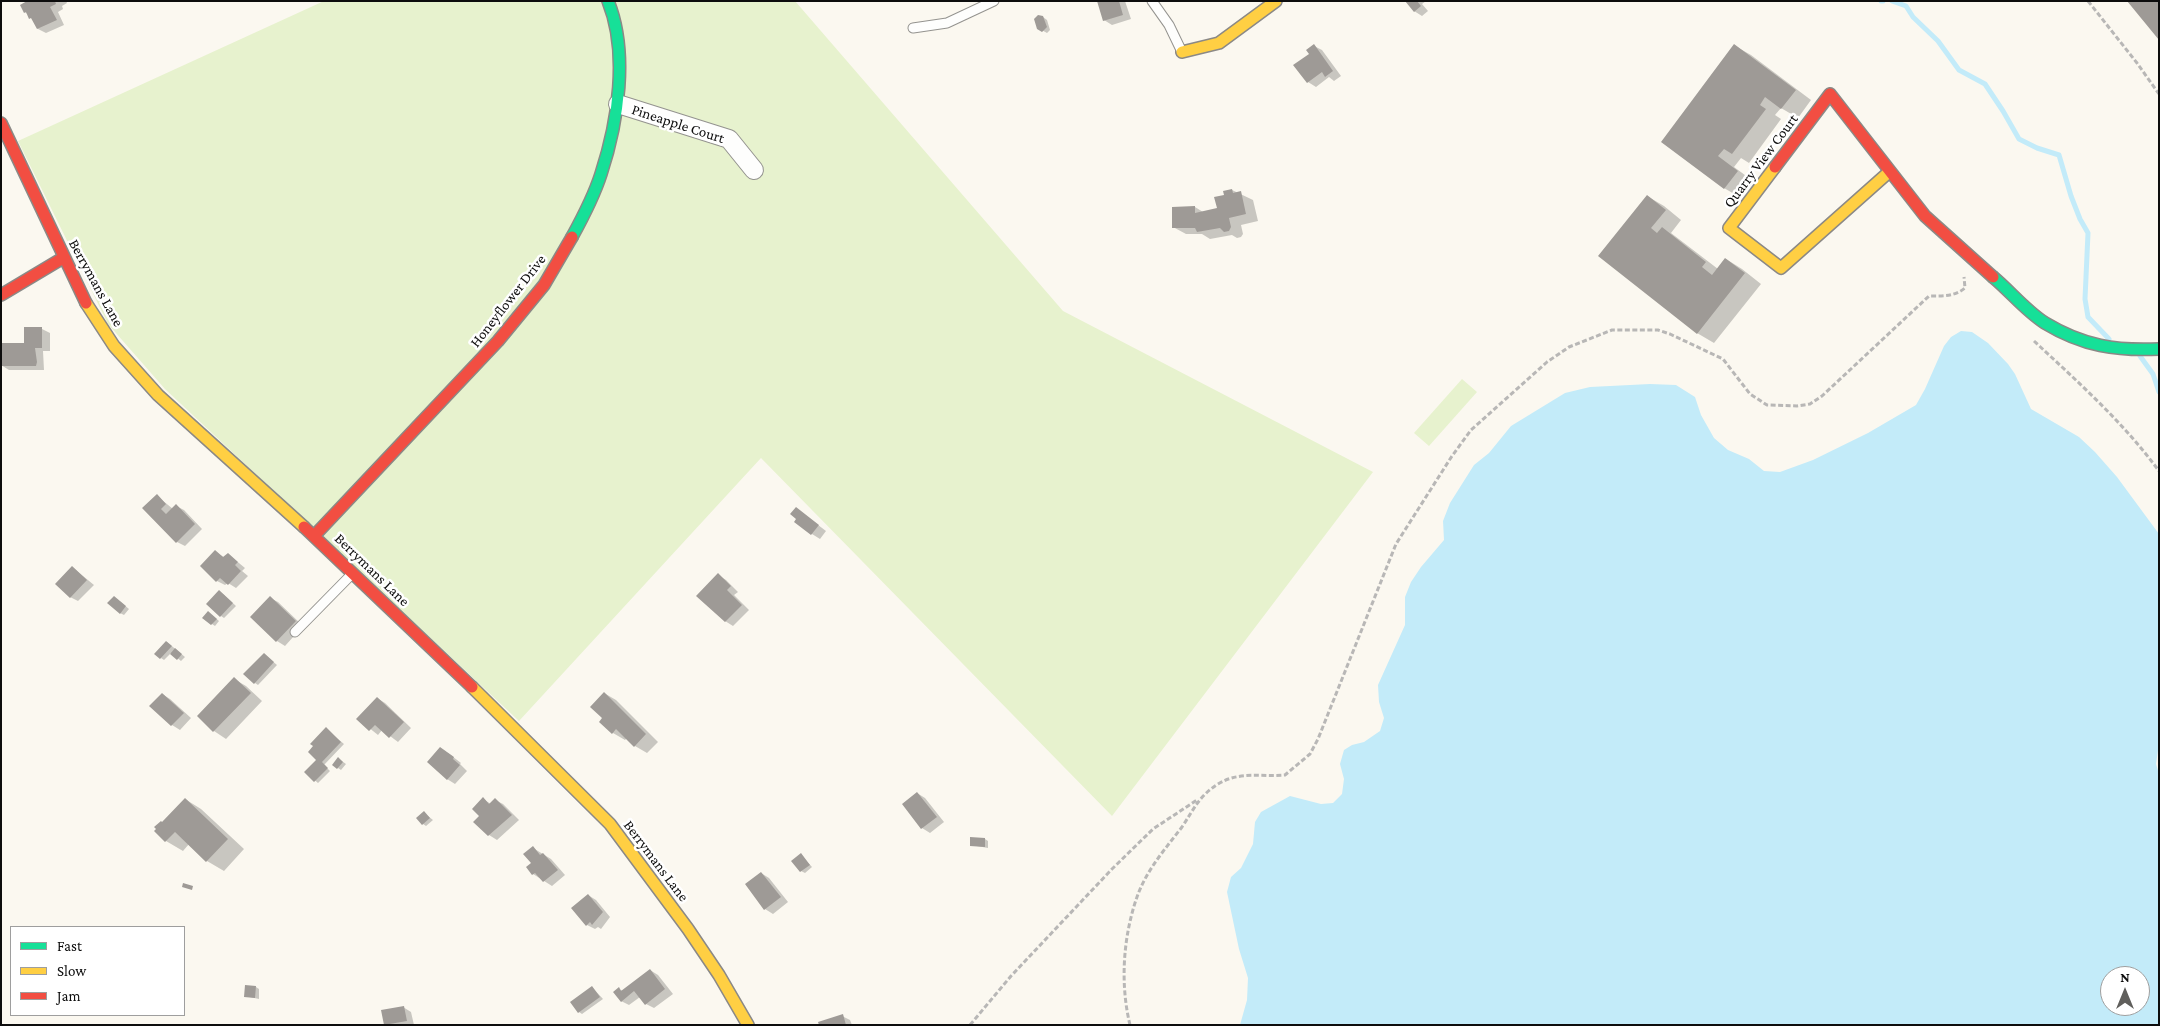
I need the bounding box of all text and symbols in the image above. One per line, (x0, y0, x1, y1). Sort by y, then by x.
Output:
street label: Pineapple Court (629, 101, 727, 147)
street label: Quarry View Court (1720, 111, 1802, 211)
street label: Berrymans Lane (65, 236, 127, 330)
street label: Honeyflower Drive (466, 251, 550, 351)
street label: Berrymans Lane (331, 530, 413, 610)
street label: Berrymans Lane (620, 817, 692, 905)
legend (10, 926, 185, 1016)
text: Fast (57, 938, 82, 954)
text: Slow (57, 963, 86, 979)
north arrow (2100, 966, 2150, 1016)
text: N (2120, 969, 2130, 985)
text: Jam (57, 988, 80, 1004)

